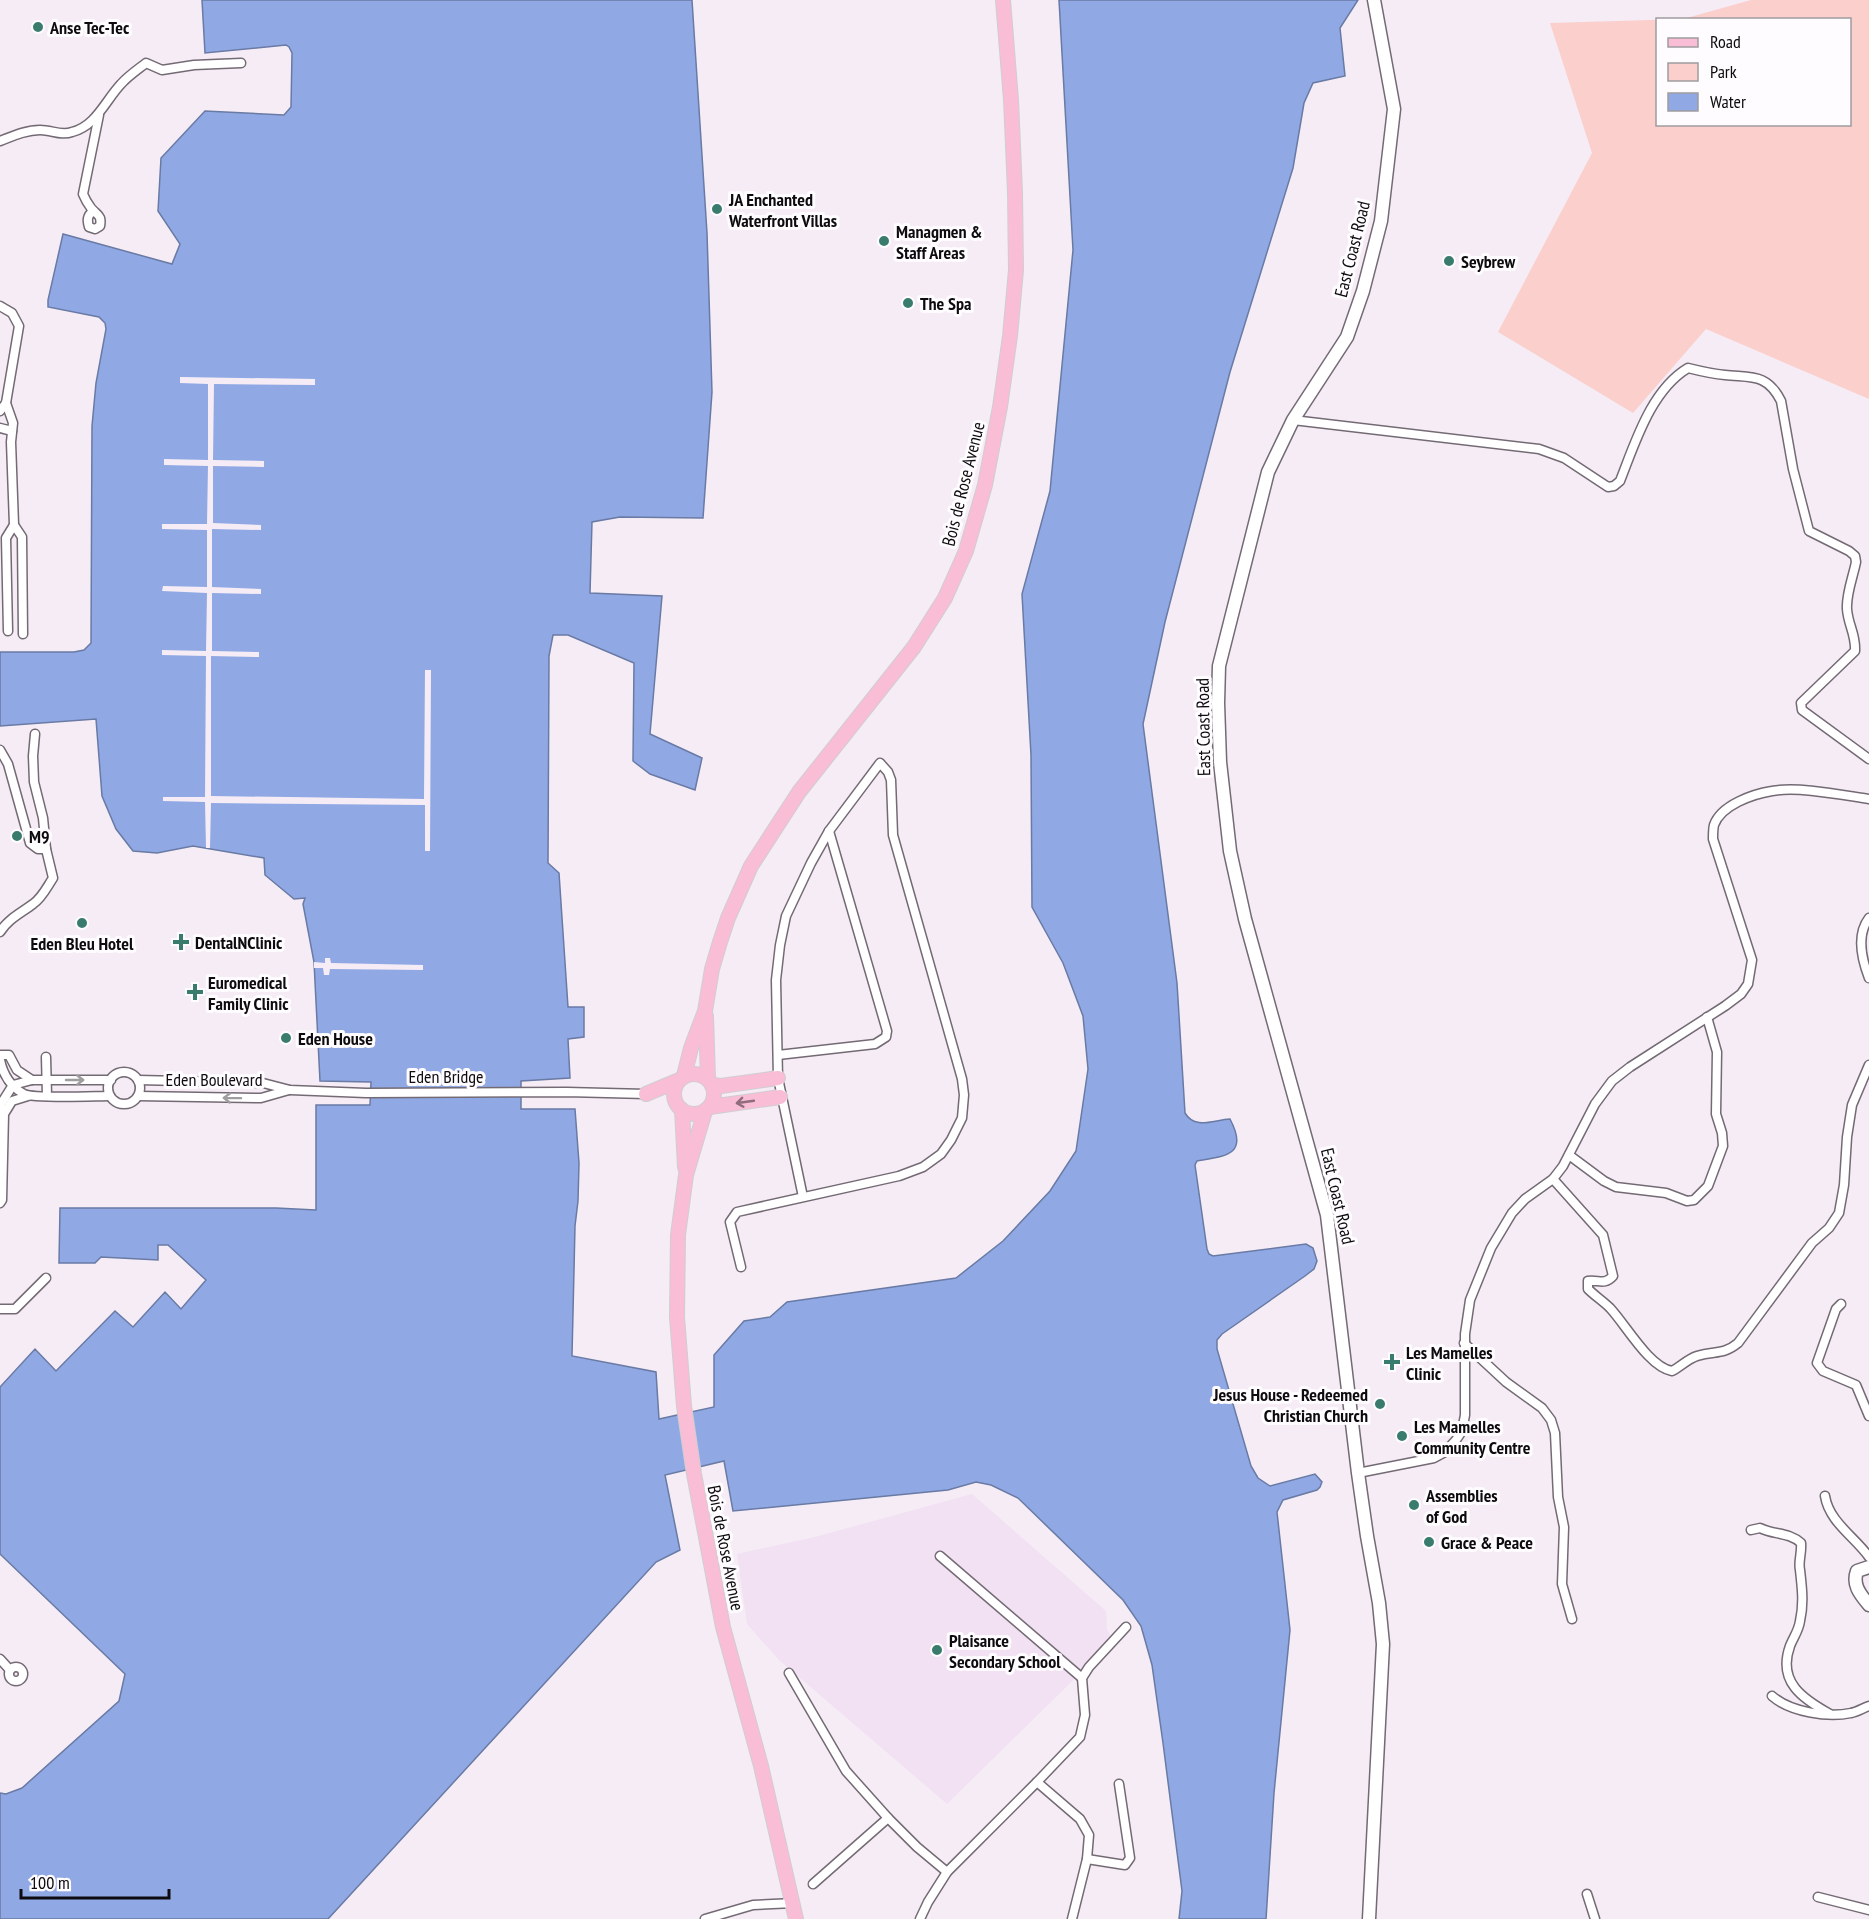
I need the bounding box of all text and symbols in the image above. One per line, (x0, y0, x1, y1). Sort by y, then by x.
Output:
place label: Anse Tec-Tec (49, 16, 130, 39)
legend (1656, 18, 1851, 126)
marker: Anse Tec-Tec (31, 20, 45, 34)
text: Road (1710, 30, 1741, 53)
text: Park (1710, 60, 1737, 83)
text: Water (1710, 90, 1746, 113)
place label: JA Enchanted Waterfront Villas (728, 188, 837, 232)
street label: East Coast Road (1329, 199, 1375, 299)
marker: JA Enchanted Waterfront Villas (710, 202, 724, 216)
place label: Managmen & Staff Areas (896, 220, 982, 264)
marker: Managmen & Staff Areas (877, 234, 891, 248)
place label: Seybrew (1461, 250, 1516, 273)
marker: Seybrew (1442, 254, 1456, 268)
place label: The Spa (920, 292, 971, 315)
marker: The Spa (901, 296, 915, 310)
street label: Bois de Rose Avenue (936, 420, 990, 548)
street label: East Coast Road (1191, 678, 1215, 776)
place label: M9 (29, 825, 50, 848)
marker: M9 (10, 829, 24, 843)
marker: Eden Bleu Hotel (75, 916, 89, 930)
place label: DentalNClinic (195, 931, 283, 954)
place label: Eden Bleu Hotel (31, 932, 134, 955)
marker: DentalNClinic (172, 933, 190, 951)
place label: Euromedical Family Clinic (208, 971, 289, 1015)
marker: Euromedical Family Clinic (186, 983, 204, 1001)
place label: Eden House (298, 1027, 373, 1050)
marker: Eden House (279, 1031, 293, 1045)
street label: Eden Bridge (409, 1065, 484, 1088)
street label: Eden Boulevard (166, 1068, 262, 1091)
one-way arrow (64, 1074, 84, 1086)
one-way arrow (223, 1092, 243, 1103)
one-way arrow (736, 1097, 755, 1108)
street label: East Coast Road (1316, 1146, 1360, 1246)
place label: Les Mamelles Clinic (1406, 1341, 1493, 1385)
marker: Les Mamelles Clinic (1383, 1353, 1401, 1371)
place label: Jesus House - Redeemed Christian Church (1212, 1383, 1368, 1427)
marker: Jesus House - Redeemed Christian Church (1373, 1397, 1387, 1411)
place label: Les Mamelles Community Centre (1414, 1415, 1531, 1459)
marker: Les Mamelles Community Centre (1395, 1429, 1409, 1443)
street label: Bois de Rose Avenue (703, 1483, 749, 1613)
place label: Assemblies of God (1425, 1484, 1498, 1528)
marker: Assemblies of God (1407, 1498, 1421, 1512)
place label: Grace & Peace (1441, 1531, 1533, 1554)
marker: Grace & Peace (1422, 1535, 1436, 1549)
place label: Plaisance Secondary School (949, 1629, 1061, 1673)
marker: Plaisance Secondary School (930, 1643, 944, 1657)
scale bar (21, 1862, 170, 1900)
text: 100 m (30, 1871, 70, 1894)

